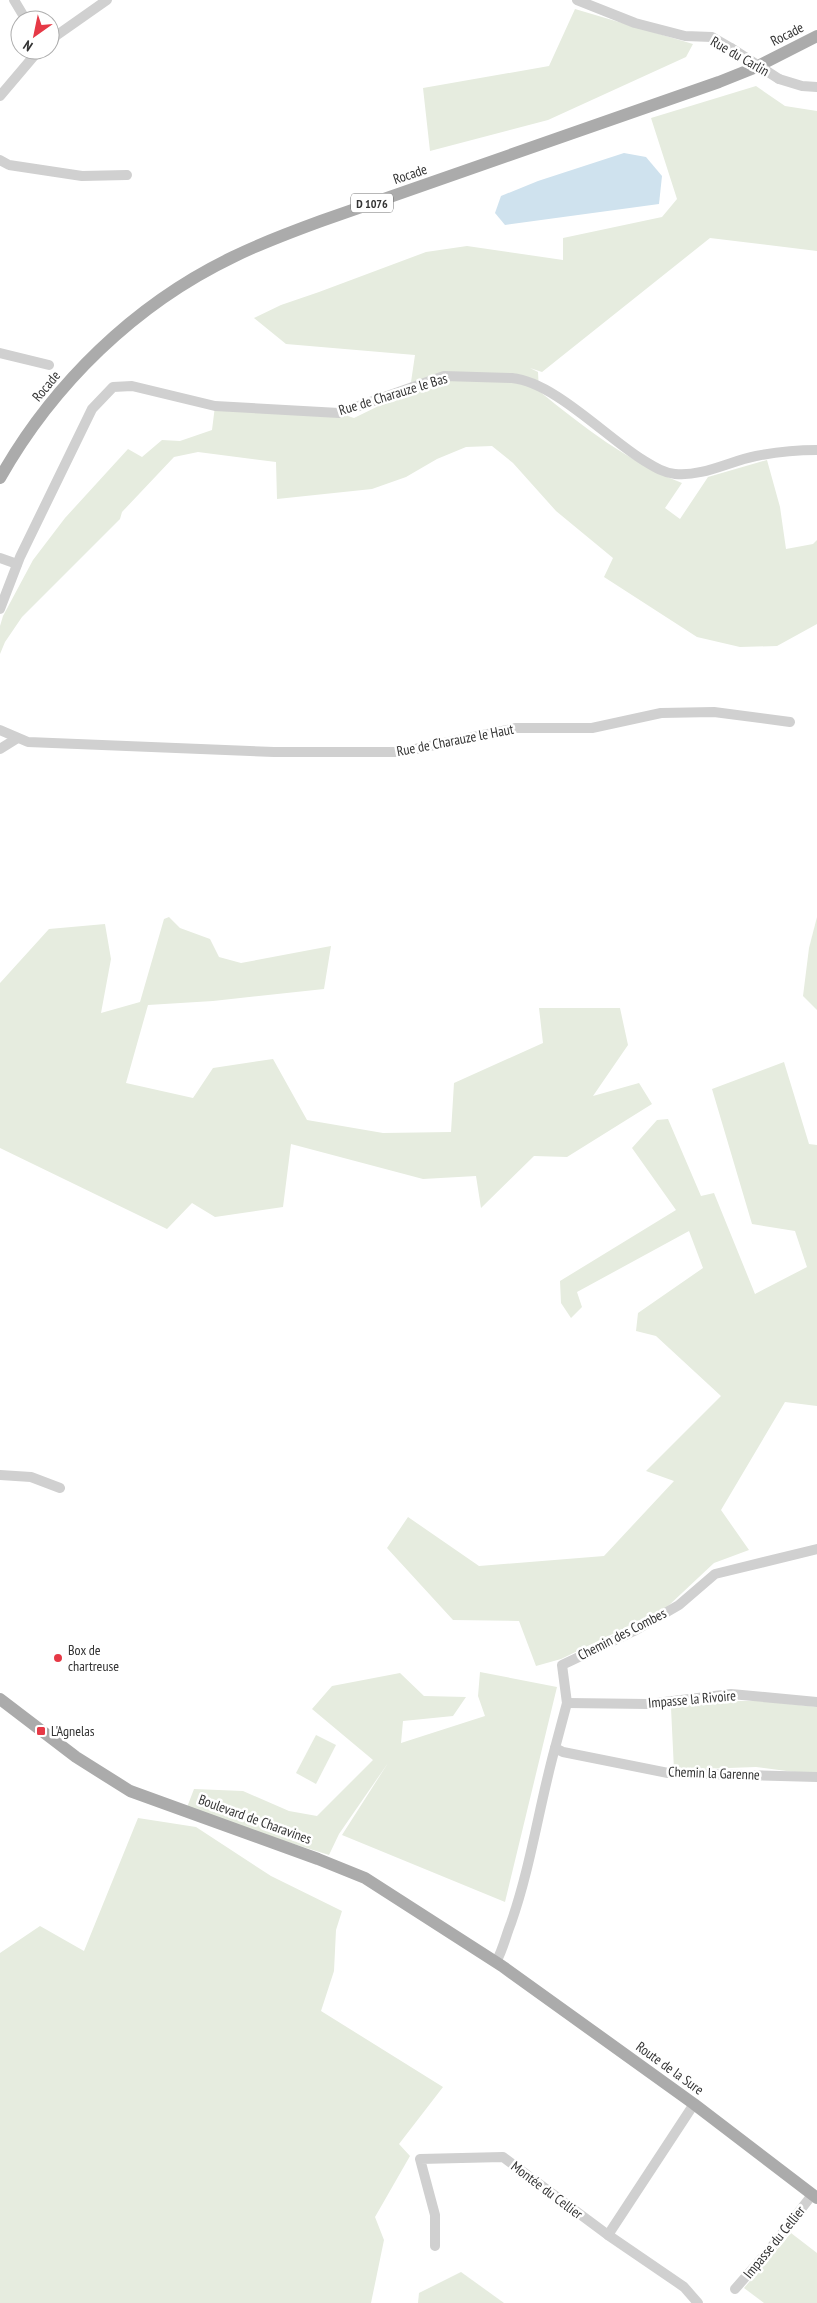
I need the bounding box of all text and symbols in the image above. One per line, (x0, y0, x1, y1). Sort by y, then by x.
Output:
north arrow (10, 10, 60, 60)
street label: Rocade (767, 18, 807, 50)
street label: Rue du Carlin (707, 32, 773, 80)
text: N (20, 36, 36, 56)
street label: Rocade (391, 160, 430, 188)
road number: D 1076 (351, 194, 393, 212)
street label: Rocade (28, 367, 64, 405)
street label: Rue de Charauze le Bas (337, 369, 450, 419)
street label: Rue de Charauze le Haut (395, 720, 515, 760)
street label: Chemin des Combes (575, 1604, 670, 1664)
place label: Box de chartreuse (68, 1641, 119, 1675)
marker: Box de chartreuse (52, 1652, 64, 1664)
street label: Impasse la Rivoire (647, 1686, 737, 1712)
place label: L'Agnelas (51, 1722, 95, 1740)
marker: L'Agnelas (35, 1725, 47, 1737)
street label: Chemin la Garenne (668, 1762, 760, 1784)
street label: Boulevard de Charavines (196, 1790, 314, 1848)
street label: Route de la Sure (633, 2037, 707, 2099)
street label: Montée du Cellier (507, 2157, 587, 2223)
street label: Impasse du Cellier (739, 2202, 809, 2282)

